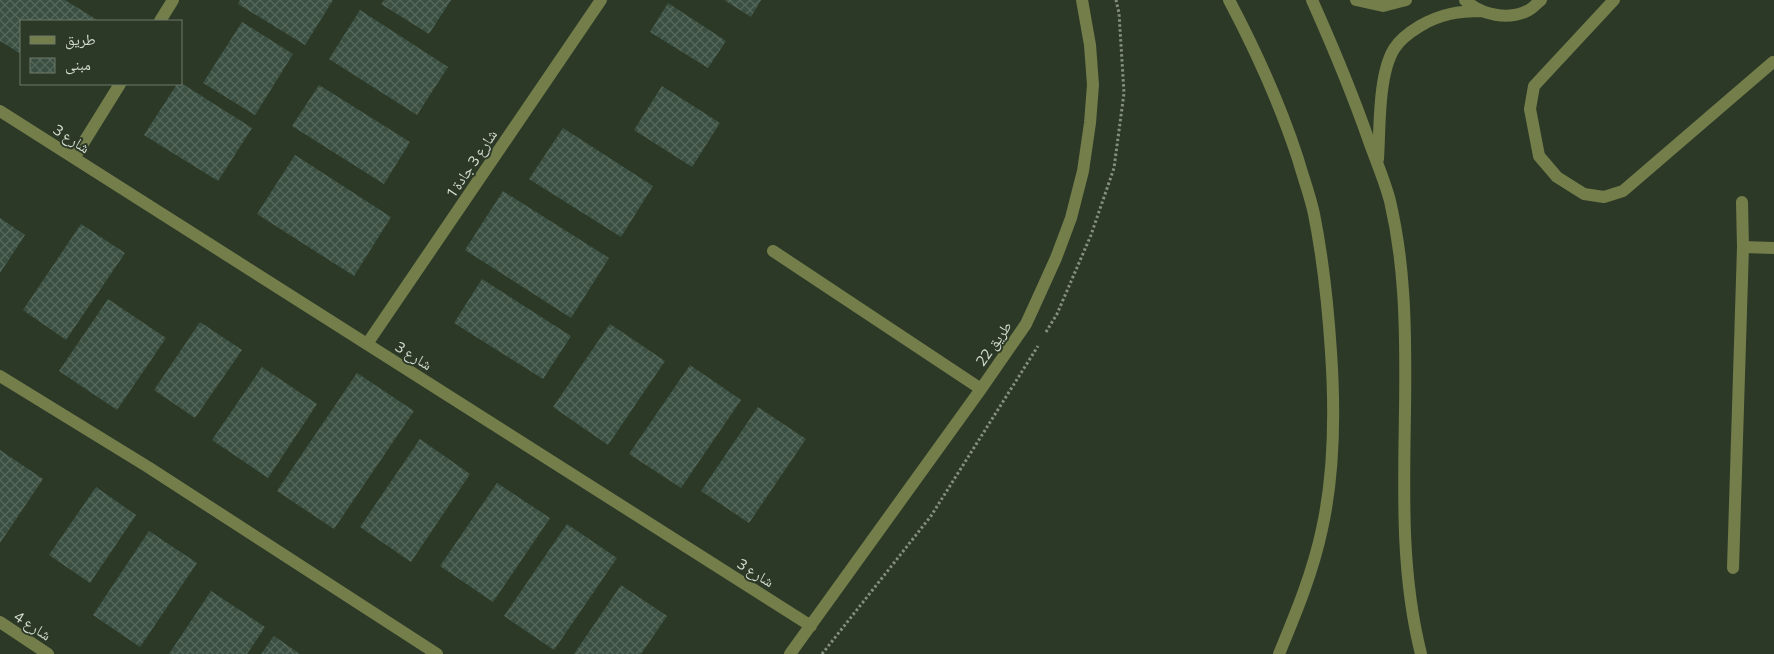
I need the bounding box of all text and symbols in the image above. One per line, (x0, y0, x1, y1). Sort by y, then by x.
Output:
legend (20, 20, 182, 85)
text: طريق (65, 30, 96, 50)
text: مبنى (65, 55, 91, 75)
street label: شارع 3 (49, 120, 94, 158)
street label: شارع 3 جادة 1 (442, 126, 502, 201)
street label: طريق 22 (971, 317, 1016, 370)
street label: شارع 3 (391, 337, 436, 375)
street label: شارع 3 (733, 554, 778, 592)
street label: شارع 4 (10, 606, 55, 645)

